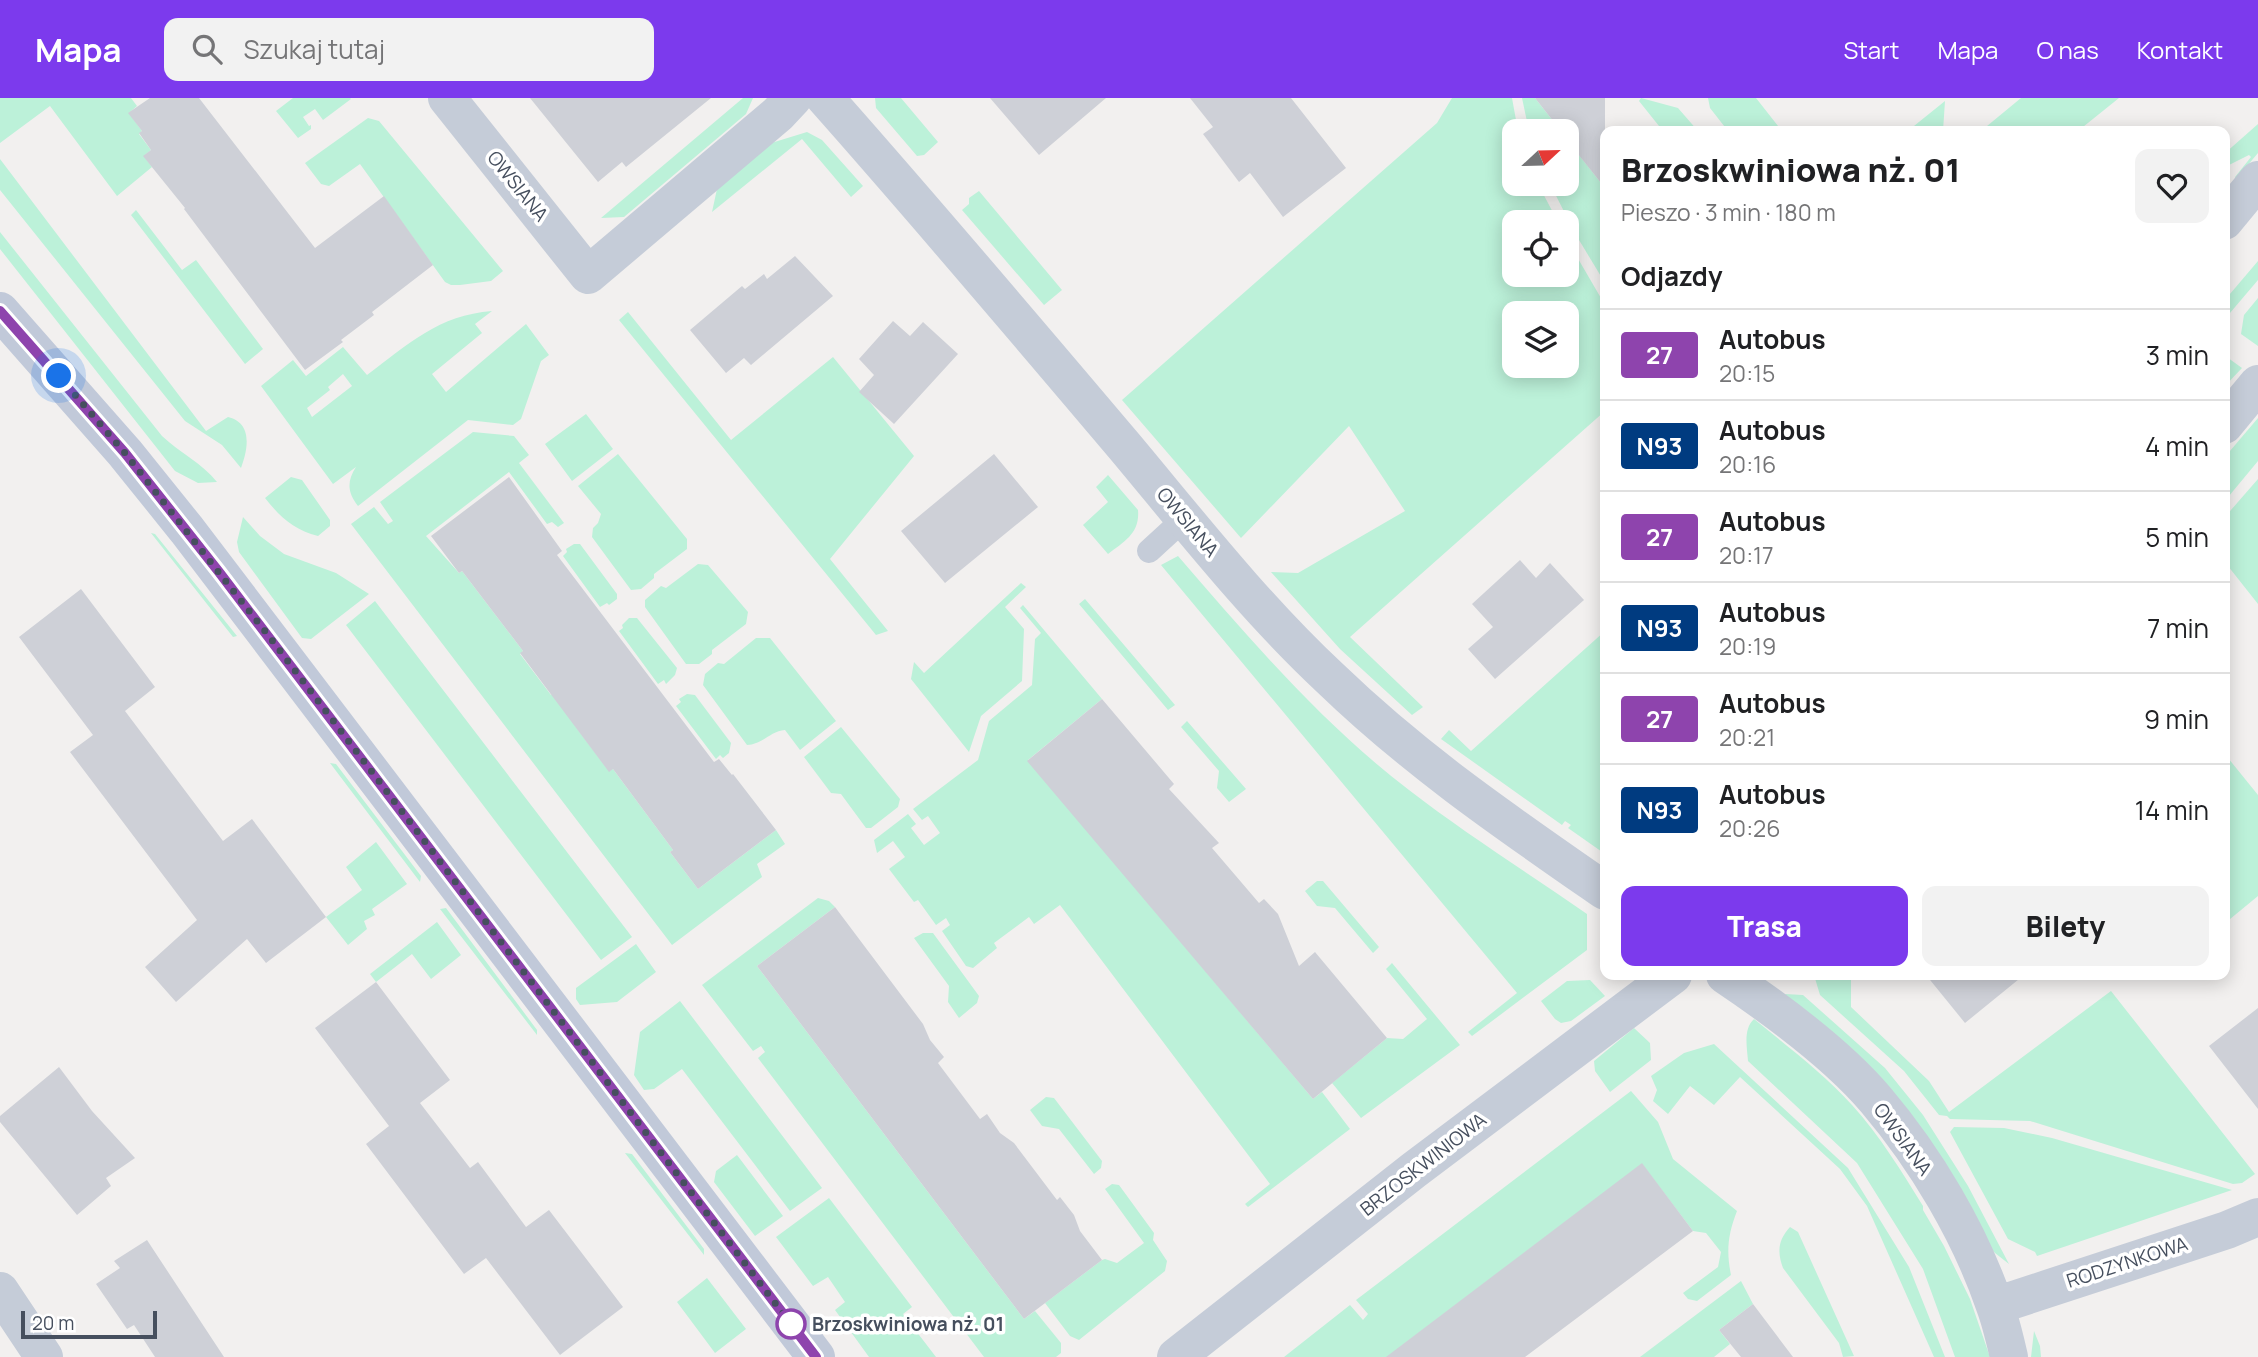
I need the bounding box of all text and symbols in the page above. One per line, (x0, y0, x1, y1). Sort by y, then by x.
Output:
search box (164, 18, 654, 81)
text: Mapa (35, 27, 122, 72)
icon: search (188, 30, 226, 68)
text: Szukaj tutaj (244, 31, 385, 67)
text: Start (1843, 33, 1899, 66)
text: Mapa (1937, 33, 1998, 66)
text: O nas (2036, 33, 2099, 66)
text: Kontakt (2137, 33, 2223, 66)
north arrow (1502, 119, 1578, 196)
map controls (1502, 119, 1579, 378)
street label: OWSIANA (482, 145, 554, 227)
text: Brzoskwiniowa nż. 01 (1621, 147, 1961, 192)
button: heart (2135, 149, 2209, 223)
text: Pieszo · 3 min · 180 m (1621, 196, 1836, 228)
button: locate (1502, 210, 1579, 287)
text: Odjazdy (1621, 258, 1722, 294)
button: layers (1502, 301, 1579, 378)
text: Autobus (1719, 321, 1826, 357)
text: 3 min (2146, 337, 2209, 373)
text: 27 (1646, 338, 1673, 371)
text: 20:15 (1719, 357, 1775, 389)
your location (41, 358, 76, 393)
text: Autobus (1719, 412, 1826, 448)
text: 4 min (2145, 428, 2209, 464)
text: N93 (1636, 429, 1683, 462)
text: 20:16 (1719, 448, 1776, 480)
street label: OWSIANA (1151, 482, 1225, 562)
text: Autobus (1719, 503, 1826, 539)
text: 5 min (2145, 519, 2209, 555)
text: 27 (1646, 520, 1673, 553)
text: 20:17 (1719, 539, 1774, 571)
text: Autobus (1719, 594, 1826, 630)
text: 7 min (2147, 610, 2209, 646)
text: N93 (1636, 611, 1683, 644)
text: 20:19 (1719, 630, 1776, 662)
text: Autobus (1719, 685, 1826, 721)
text: 9 min (2144, 701, 2209, 737)
text: 27 (1646, 702, 1673, 735)
text: 20:21 (1719, 721, 1775, 753)
text: Autobus (1719, 776, 1826, 812)
text: 14 min (2135, 792, 2209, 828)
text: N93 (1636, 793, 1683, 826)
text: 20:26 (1719, 812, 1780, 844)
button: Trasa (1621, 886, 1908, 966)
button: Bilety (1922, 886, 2209, 966)
street label: OWSIANA (1868, 1097, 1938, 1181)
street label: BRZOSKWINIOWA (1355, 1107, 1491, 1221)
street label: RODZYNKOWA (2063, 1230, 2191, 1294)
scale bar (21, 1308, 158, 1340)
marker: Brzoskwiniowa nż. 01 (776, 1309, 806, 1339)
text: 20 m (32, 1310, 74, 1336)
place label: Brzoskwiniowa nż. 01 (812, 1311, 1004, 1337)

